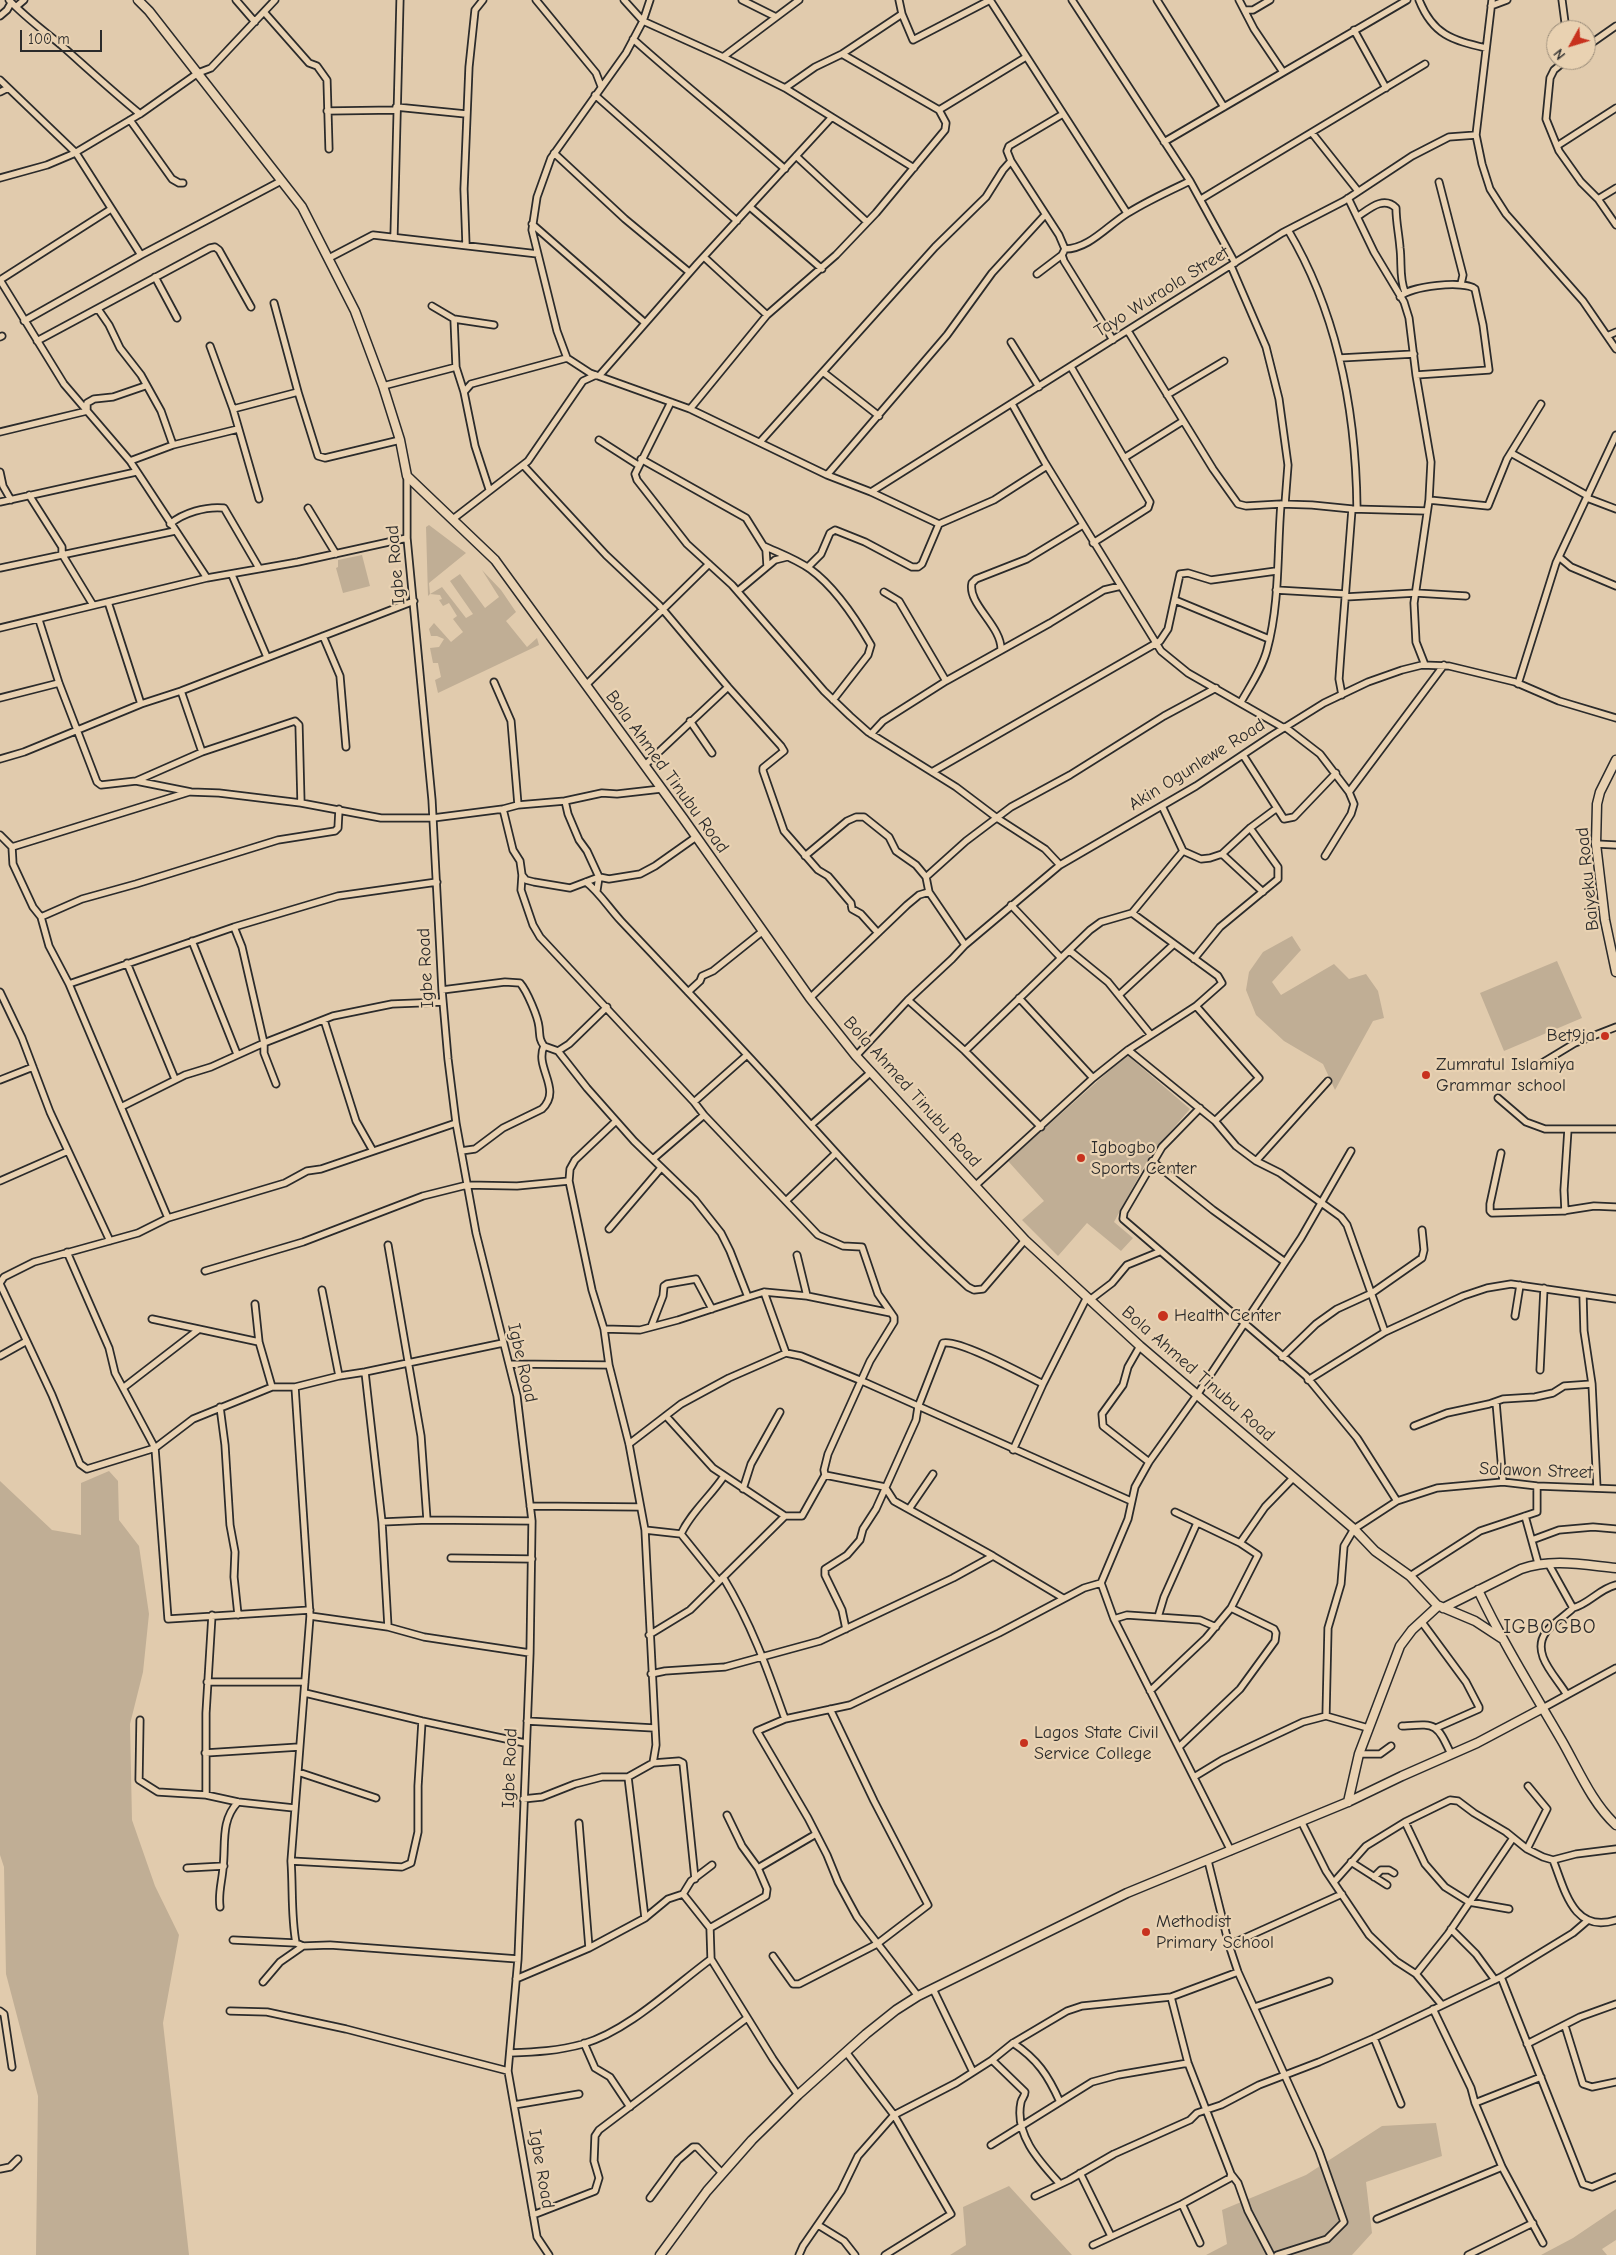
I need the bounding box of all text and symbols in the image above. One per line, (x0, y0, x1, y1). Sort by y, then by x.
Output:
scale bar (22, 20, 105, 52)
north arrow (1546, 20, 1596, 70)
text: 100 m (28, 30, 70, 48)
text: N (1550, 45, 1569, 63)
street label: Tayo Wuraola Street (1091, 242, 1233, 342)
street label: Igbe Road (382, 524, 410, 606)
street label: Bola Ahmed Tinubu Road (601, 686, 733, 858)
street label: Akin Ogunlewe Road (1125, 714, 1269, 816)
street label: Baiyeku Road (1572, 826, 1604, 932)
street label: Igbe Road (413, 927, 439, 1009)
street label: Bola Ahmed Tinubu Road (838, 1012, 986, 1172)
place label: Bet9ja (1547, 1025, 1595, 1047)
marker: Bet9ja (1599, 1030, 1611, 1042)
place label: Zumratul Islamiya Grammar school (1436, 1054, 1575, 1096)
marker: Zumratul Islamiya Grammar school (1420, 1069, 1432, 1081)
place label: Igbogbo Sports Center (1091, 1137, 1197, 1180)
marker: Igbogbo Sports Center (1075, 1152, 1087, 1164)
street label: Bola Ahmed Tinubu Road (1117, 1302, 1279, 1446)
place label: Health Center (1174, 1305, 1281, 1327)
marker: Health Center (1156, 1309, 1170, 1323)
street label: Igbe Road (502, 1322, 542, 1404)
street label: Solawon Street (1479, 1458, 1593, 1484)
district label: IGBOGBO (1502, 1615, 1598, 1639)
place label: Lagos State Civil Service College (1034, 1722, 1159, 1765)
street label: Igbe Road (498, 1728, 522, 1808)
marker: Lagos State Civil Service College (1018, 1737, 1030, 1749)
place label: Methodist Primary School (1156, 1911, 1274, 1954)
marker: Methodist Primary School (1140, 1926, 1152, 1938)
street label: Igbe Road (523, 2128, 559, 2210)

